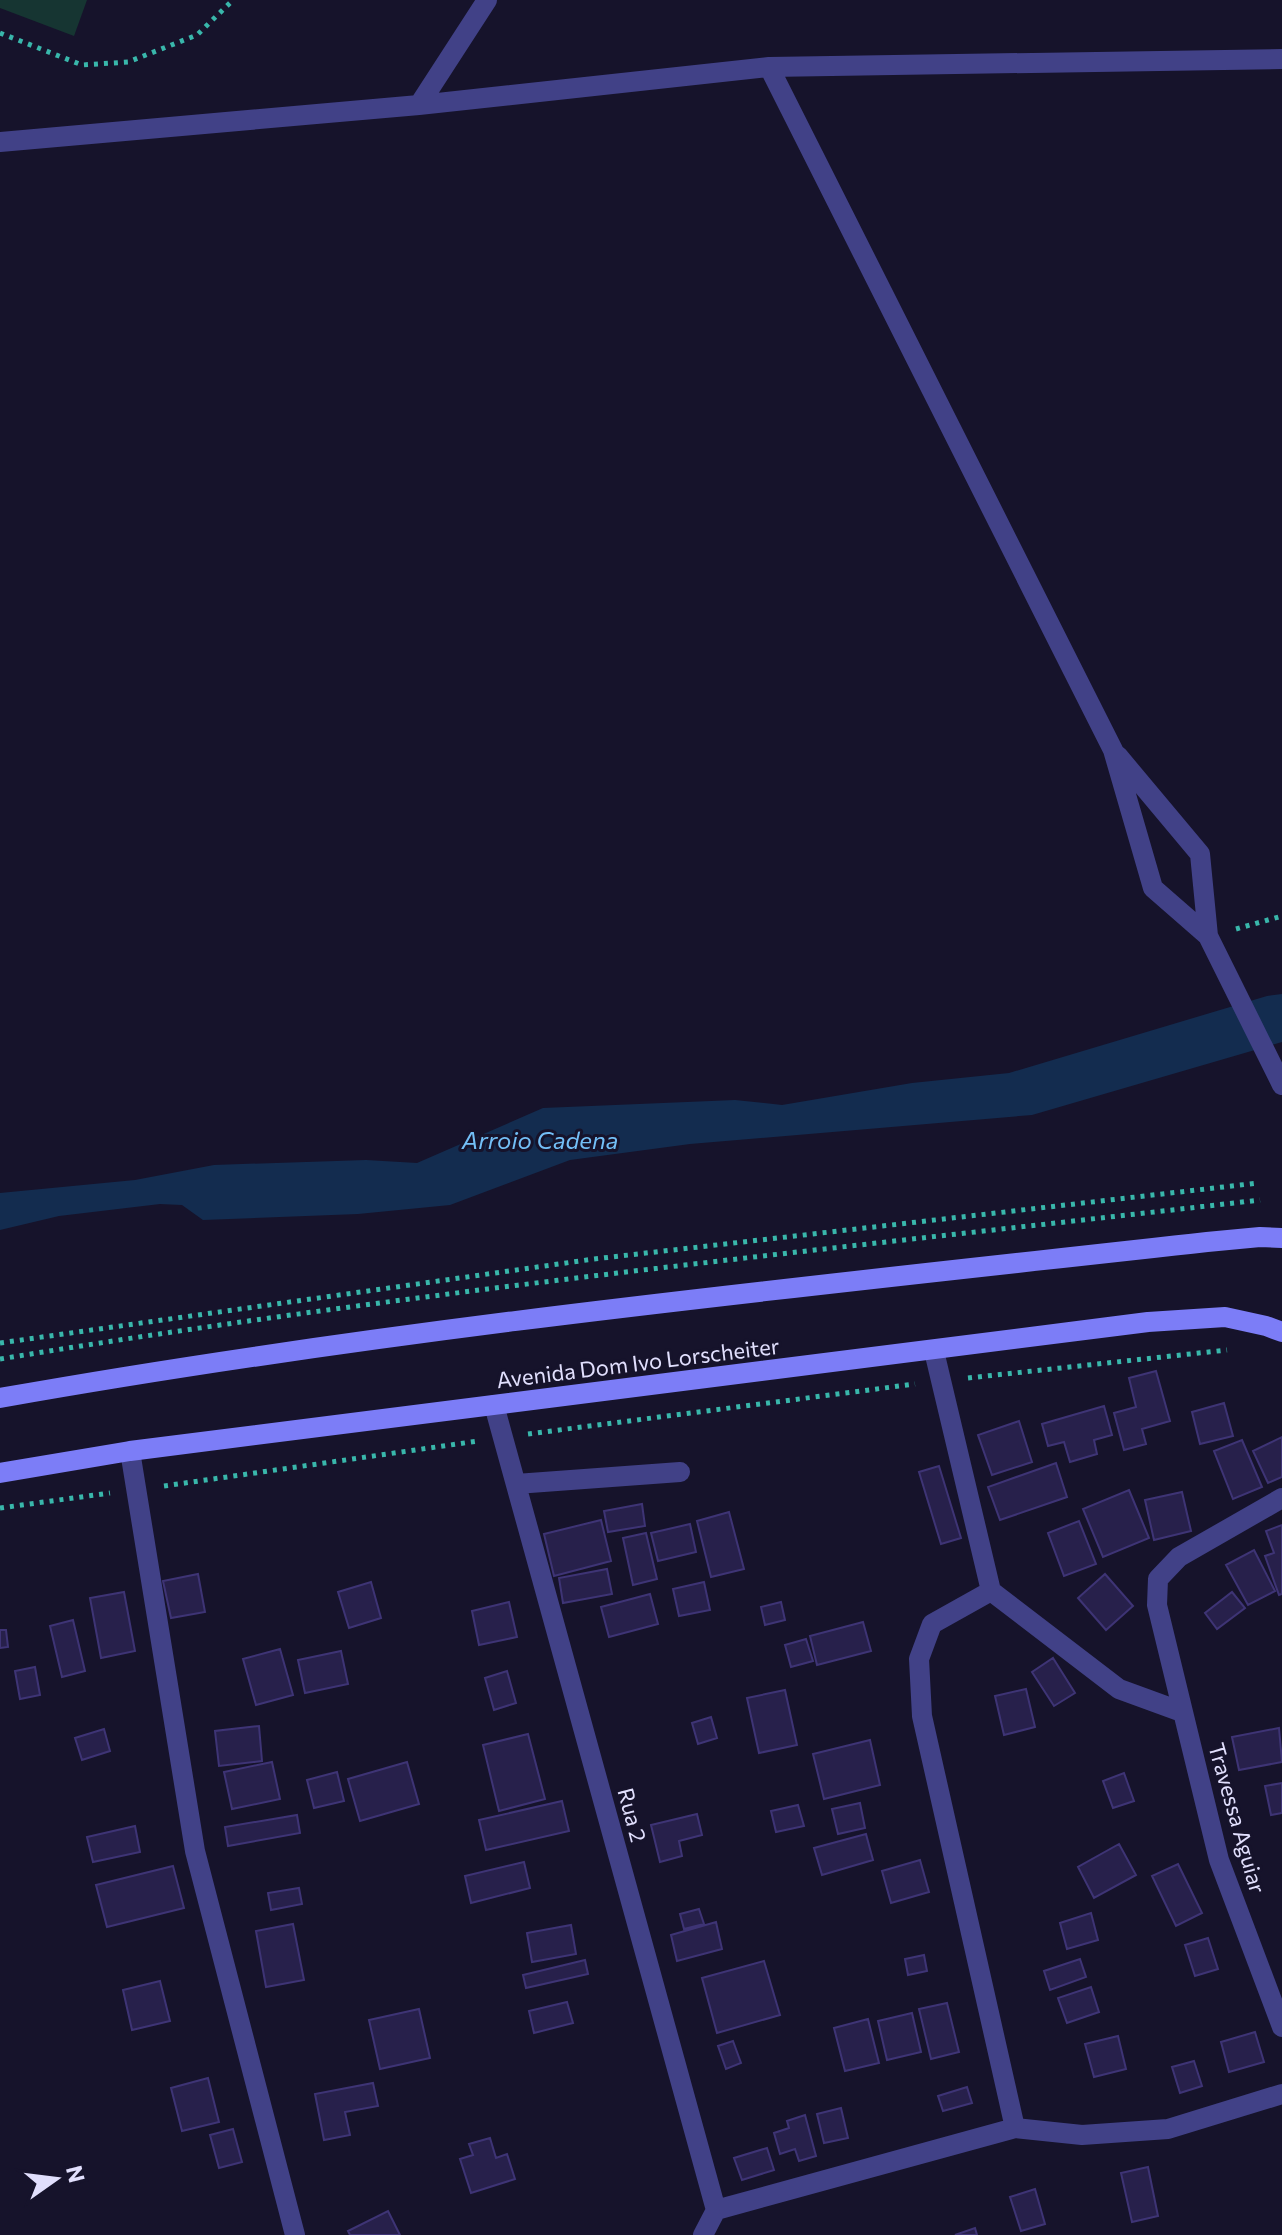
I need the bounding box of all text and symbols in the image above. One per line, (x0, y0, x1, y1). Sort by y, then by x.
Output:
water label: Arroio Cadena (461, 1125, 618, 1154)
street label: Avenida Dom Ivo Lorscheiter (495, 1332, 781, 1393)
street label: Travessa Aguiar (1203, 1740, 1272, 1896)
street label: Rua 2 (612, 1785, 653, 1845)
north arrow (16, 2139, 96, 2219)
text: N (61, 2163, 91, 2185)

